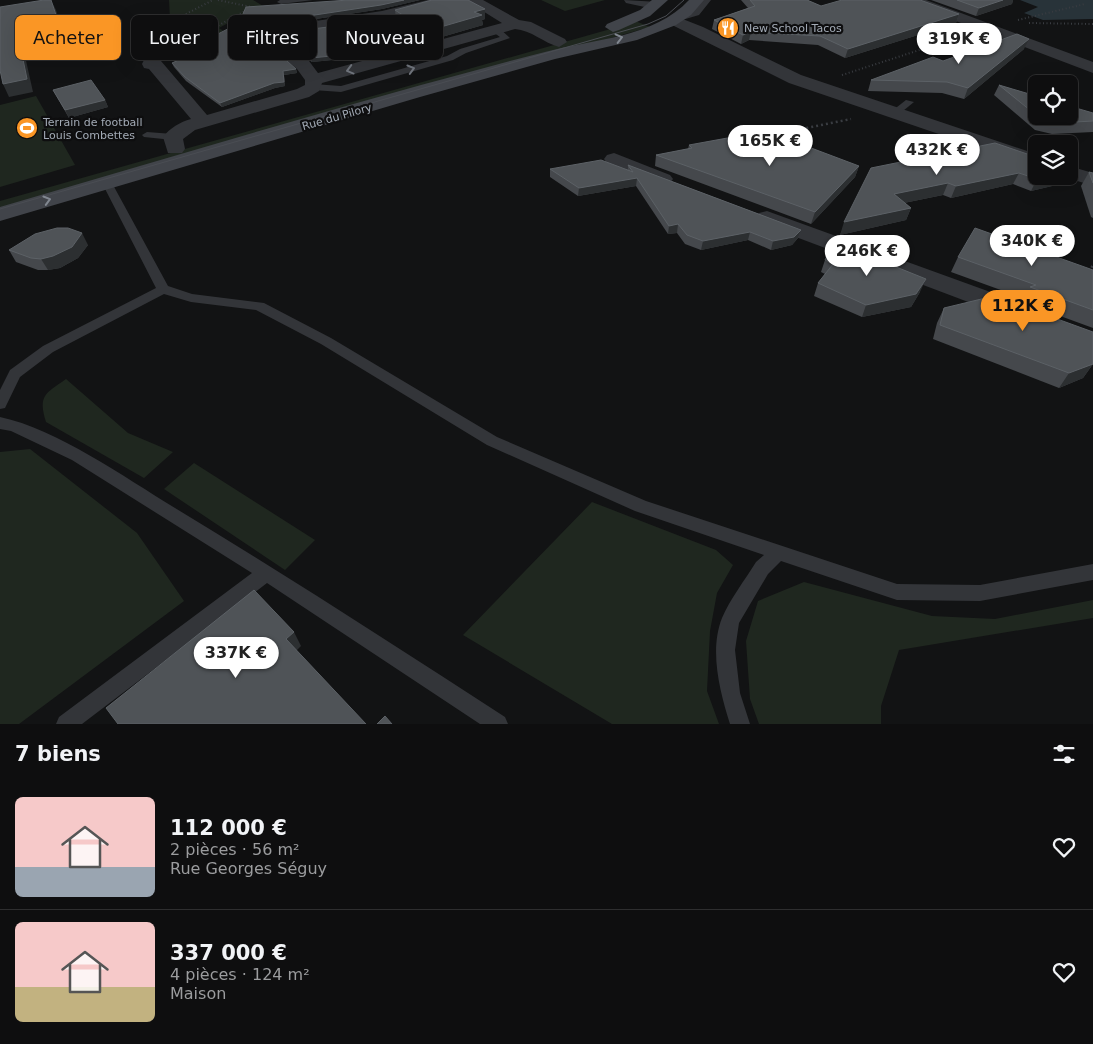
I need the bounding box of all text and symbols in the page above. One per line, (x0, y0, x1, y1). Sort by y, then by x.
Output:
chip: Acheter (15, 15, 121, 60)
chip: Louer (131, 15, 218, 60)
chip: Filtres (228, 15, 317, 60)
chip: Nouveau (327, 15, 443, 60)
restaurant icon: New School Tacos (716, 16, 740, 40)
place label: New School Tacos (744, 22, 842, 35)
pin: 319K € (918, 22, 1000, 65)
text: 319K € (928, 29, 990, 48)
one-way arrow (615, 33, 624, 44)
one-way arrow (407, 64, 415, 74)
one-way arrow (347, 65, 355, 75)
map controls (1028, 75, 1078, 185)
button: locate (1028, 75, 1078, 125)
street label: Rue du Pilory (301, 101, 374, 133)
sports icon: Terrain de football Louis Combettes (15, 116, 39, 140)
place label: Terrain de football Louis Combettes (42, 116, 142, 142)
pin: 165K € (729, 124, 811, 167)
text: 165K € (739, 131, 801, 150)
pin: 432K € (896, 134, 978, 176)
button: layers (1028, 135, 1078, 185)
text: 432K € (906, 140, 968, 159)
one-way arrow (42, 196, 50, 206)
pin: 340K € (991, 224, 1073, 267)
text: 340K € (1001, 231, 1063, 250)
pin: 246K € (826, 234, 908, 277)
text: 246K € (836, 241, 898, 260)
pin: 112K € (982, 290, 1064, 332)
text: 112K € (992, 296, 1054, 315)
pin: 337K € (195, 636, 277, 679)
text: 337K € (205, 643, 267, 662)
icon: filters (1050, 740, 1078, 768)
text: 7 biens (15, 742, 101, 766)
text: 112 000 € (170, 816, 287, 840)
icon: home (55, 817, 115, 877)
icon: heart (1050, 833, 1078, 861)
text: 2 pièces · 56 m² (170, 840, 299, 859)
text: Rue Georges Séguy (170, 859, 327, 878)
text: 337 000 € (170, 941, 287, 965)
icon: home (55, 942, 115, 1002)
icon: heart (1050, 958, 1078, 986)
text: 4 pièces · 124 m² (170, 965, 310, 984)
text: Maison (170, 984, 226, 1003)

